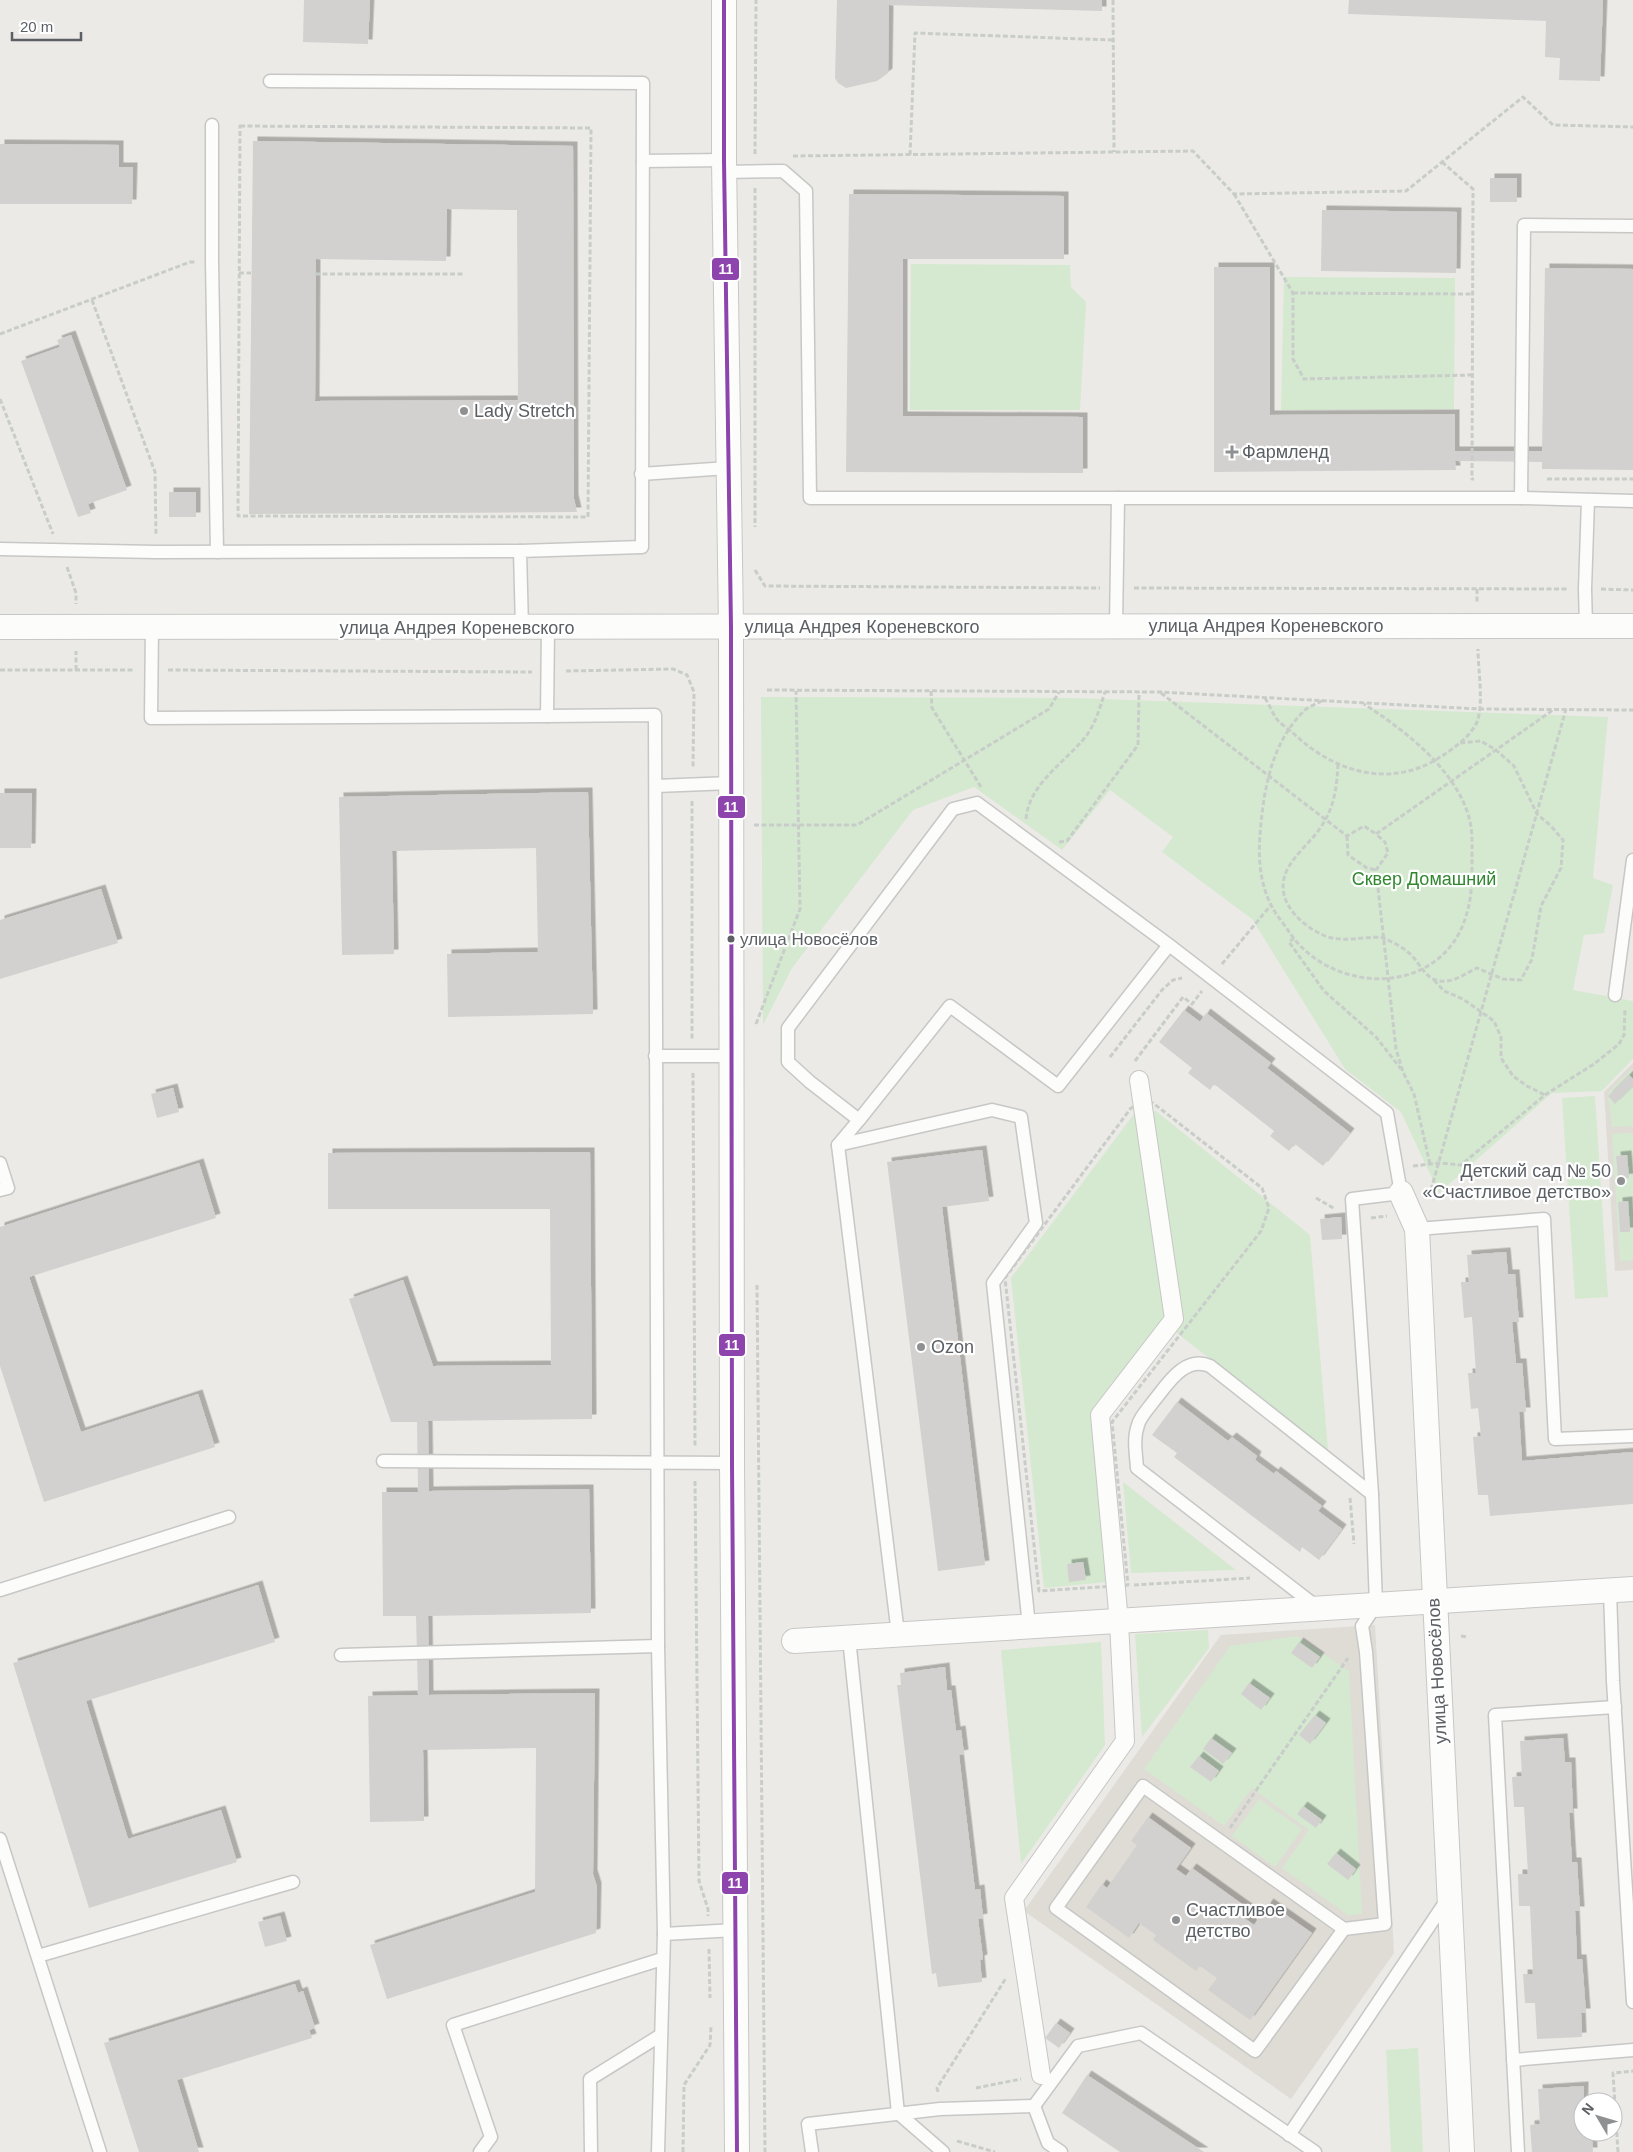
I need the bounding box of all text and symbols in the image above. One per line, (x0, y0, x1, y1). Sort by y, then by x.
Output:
scale bar (12, 10, 81, 42)
text: 20 m (20, 18, 53, 35)
line badge: 11 (711, 257, 740, 281)
text: 11 (719, 261, 734, 277)
place label: Lady Stretch (474, 401, 575, 421)
marker: Lady Stretch (458, 405, 470, 417)
place label: Фармленд (1242, 442, 1330, 462)
marker: Фармленд (1226, 446, 1238, 458)
street label: улица Андрея Кореневского (1149, 616, 1383, 636)
street label: улица Андрея Кореневского (745, 617, 979, 637)
street label: улица Андрея Кореневского (340, 618, 574, 638)
line badge: 11 (717, 795, 746, 819)
text: 11 (724, 799, 739, 815)
park label: Сквер Домашний (1352, 869, 1496, 889)
place label: улица Новосёлов (740, 930, 878, 949)
marker: улица Новосёлов (726, 934, 736, 944)
place label: Детский сад № 50 «Счастливое детство» (1422, 1161, 1611, 1202)
marker: Детский сад № 50 «Счастливое детство» (1615, 1175, 1627, 1187)
line badge: 11 (718, 1333, 746, 1357)
text: 11 (725, 1337, 740, 1353)
place label: Ozon (931, 1337, 974, 1357)
marker: Ozon (915, 1341, 927, 1353)
street label: улица Новосёлов (1423, 1597, 1451, 1745)
line badge: 11 (721, 1871, 749, 1895)
text: 11 (728, 1875, 743, 1891)
place label: Счастливое детство (1186, 1900, 1285, 1941)
marker: Счастливое детство (1170, 1914, 1182, 1926)
north arrow (1573, 2092, 1623, 2142)
text: N (1578, 2100, 1597, 2118)

